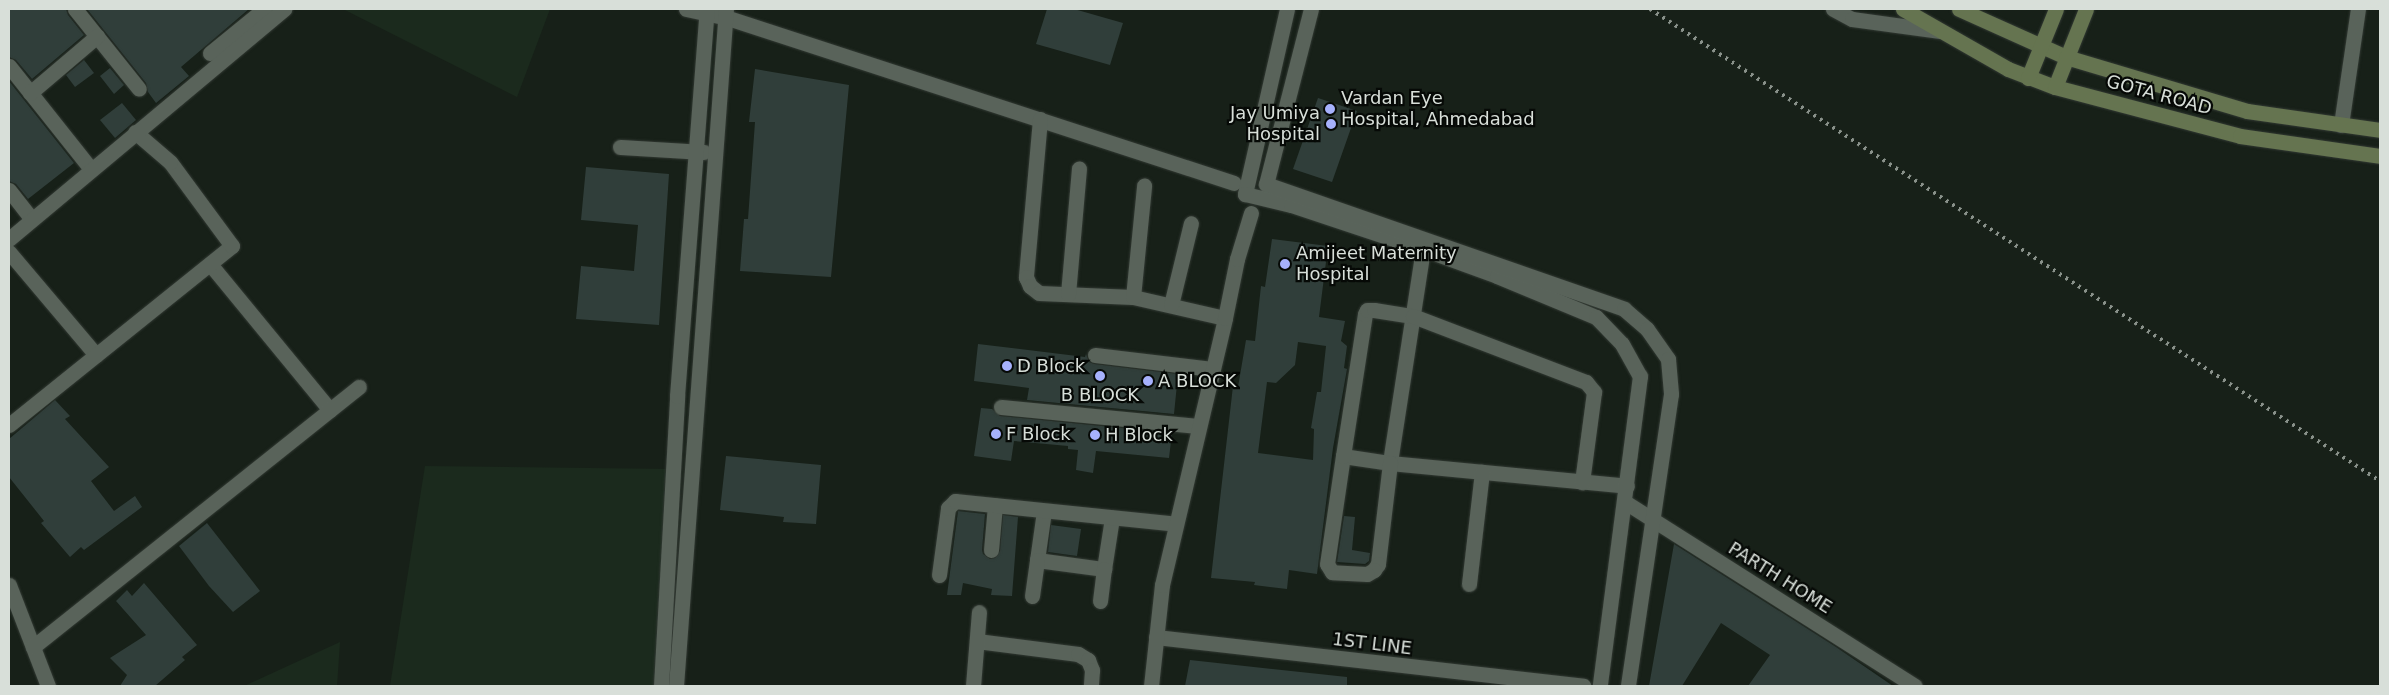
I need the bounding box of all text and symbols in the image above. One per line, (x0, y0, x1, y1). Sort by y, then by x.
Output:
street label: GOTA ROAD (2104, 71, 2214, 119)
place label: Vardan Eye Hospital, Ahmedabad (1341, 88, 1535, 130)
marker: Vardan Eye Hospital, Ahmedabad (1323, 102, 1337, 116)
place label: Jay Umiya Hospital (1230, 103, 1320, 146)
marker: Jay Umiya Hospital (1324, 117, 1338, 131)
place label: Amijeet Maternity Hospital (1296, 243, 1457, 286)
marker: Amijeet Maternity Hospital (1278, 257, 1292, 271)
place label: D Block (1017, 355, 1085, 377)
marker: D Block (1001, 360, 1013, 372)
marker: B BLOCK (1094, 370, 1106, 382)
place label: A BLOCK (1158, 370, 1236, 392)
marker: A BLOCK (1142, 375, 1154, 387)
place label: B BLOCK (1061, 384, 1139, 406)
place label: F Block (1006, 423, 1071, 445)
place label: H Block (1105, 424, 1173, 446)
marker: F Block (990, 428, 1002, 440)
marker: H Block (1089, 429, 1101, 441)
street label: PARTH HOME (1724, 538, 1836, 618)
street label: 1ST LINE (1331, 628, 1413, 660)

